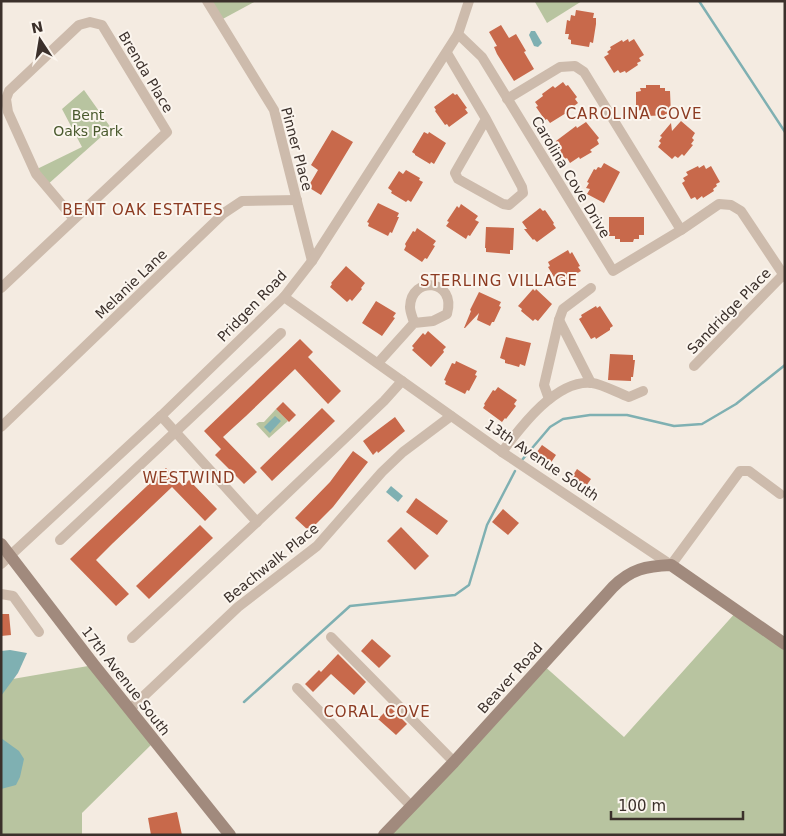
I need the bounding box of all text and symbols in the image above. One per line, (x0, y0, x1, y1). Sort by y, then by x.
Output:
north arrow (15, 15, 65, 65)
text: N (30, 18, 45, 36)
street label: Brenda Place (116, 29, 176, 115)
street label: Pinner Place (278, 105, 316, 193)
district label: CAROLINA COVE (566, 105, 702, 123)
park label: Bent Oaks Park (53, 107, 124, 139)
street label: Carolina Cove Drive (528, 113, 614, 241)
district label: BENT OAK ESTATES (62, 201, 224, 219)
street label: Melanie Lane (92, 246, 170, 322)
street label: Sandridge Place (684, 265, 774, 357)
street label: Pridgen Road (214, 267, 290, 345)
district label: STERLING VILLAGE (420, 272, 578, 290)
street label: 13th Avenue South (482, 416, 602, 504)
district label: WESTWIND (142, 469, 236, 487)
street label: Beachwalk Place (220, 520, 322, 606)
street label: 17th Avenue South (79, 623, 173, 739)
street label: Beaver Road (474, 640, 546, 716)
district label: CORAL COVE (323, 703, 431, 721)
scale bar (611, 788, 744, 820)
text: 100 m (618, 797, 666, 815)

